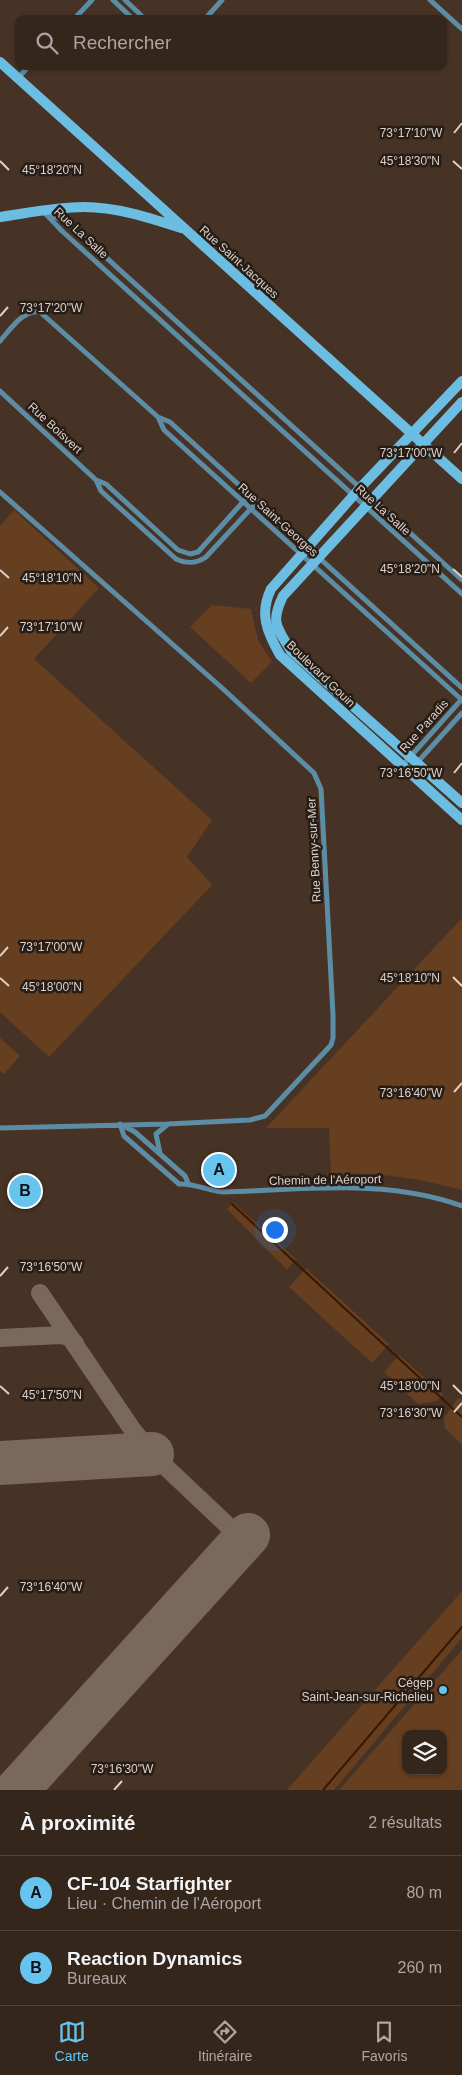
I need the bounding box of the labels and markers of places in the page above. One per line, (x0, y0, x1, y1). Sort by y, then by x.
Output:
pin: A (203, 1151, 235, 1189)
pin: B (9, 1172, 41, 1210)
place label: Cégep Saint-Jean-sur-Richelieu (302, 1676, 433, 1704)
marker: Cégep Saint-Jean-sur-Richelieu (437, 1684, 449, 1696)

